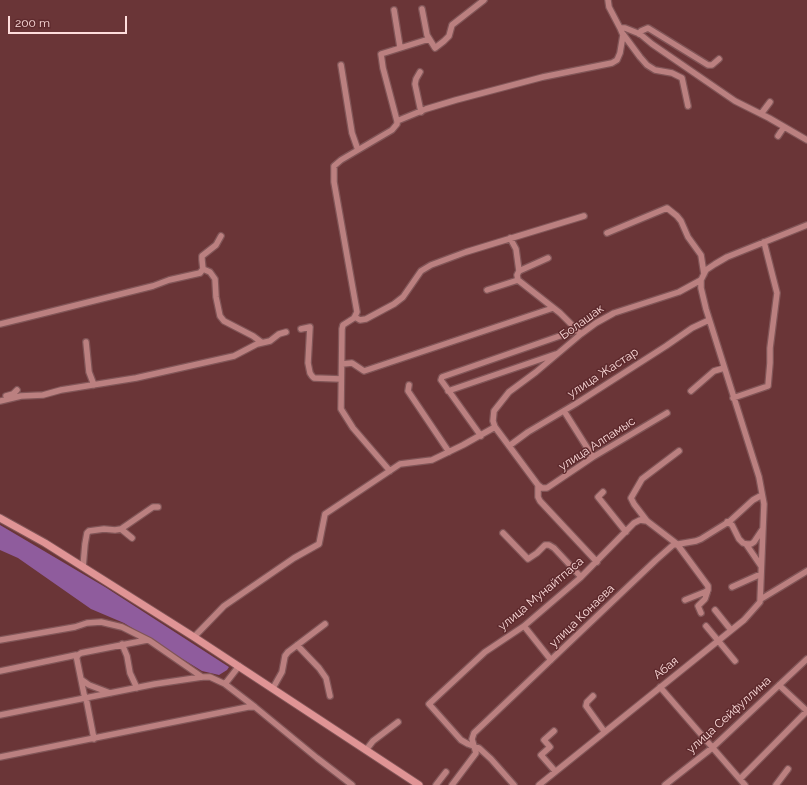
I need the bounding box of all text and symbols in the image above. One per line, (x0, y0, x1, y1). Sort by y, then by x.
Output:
scale bar (10, 8, 129, 34)
text: 200 m (15, 16, 50, 30)
street label: Болашак (557, 301, 607, 343)
street label: улица Жастар (565, 345, 641, 401)
street label: улица Алпамыс (556, 414, 638, 474)
street label: улица Мунайтпаса (495, 554, 587, 634)
street label: улица Конаева (546, 581, 618, 651)
street label: Абая (651, 654, 681, 682)
street label: улица Сейфуллина (684, 673, 774, 757)

